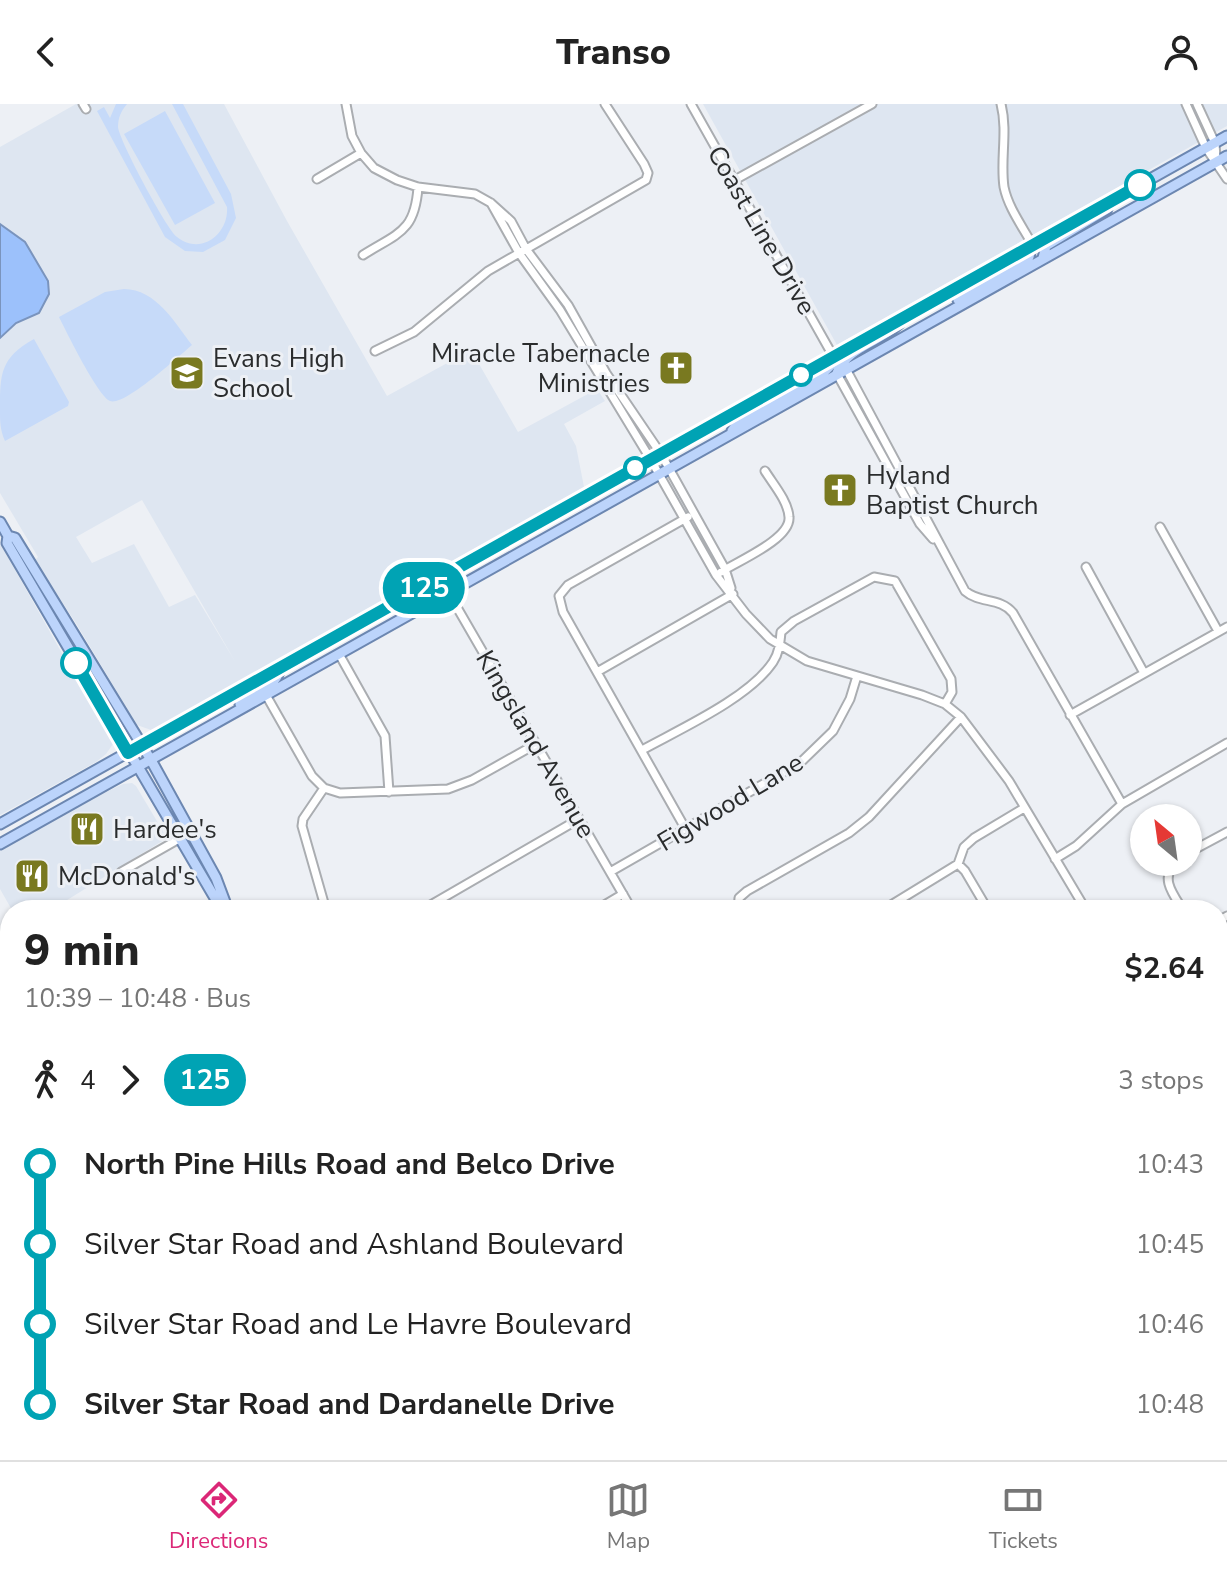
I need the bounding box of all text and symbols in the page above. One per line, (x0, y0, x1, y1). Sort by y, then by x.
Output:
text: Transo (556, 28, 671, 77)
icon: back (24, 30, 68, 74)
icon: person (1159, 30, 1203, 74)
street label: Coast Line Drive (699, 139, 824, 321)
unlabelled marker (1125, 170, 1155, 200)
place label: Miracle Tabernacle Ministries (431, 336, 650, 401)
place label: Evans High School (213, 341, 345, 406)
church icon: Miracle Tabernacle Ministries (657, 349, 695, 387)
school or university icon: Evans High School (168, 354, 206, 392)
unlabelled marker (790, 364, 812, 386)
unlabelled marker (624, 457, 646, 479)
place label: Hyland Baptist Church (866, 458, 1038, 523)
church icon: Hyland Baptist Church (821, 471, 859, 509)
line badge: 125 (378, 562, 470, 614)
text: 125 (399, 569, 449, 607)
street label: Kingsland Avenue (468, 644, 604, 845)
unlabelled marker (61, 648, 91, 678)
street label: Figwood Lane (651, 745, 810, 860)
north arrow (1130, 804, 1202, 876)
map controls (1130, 804, 1202, 876)
restaurant icon: Hardee's (68, 810, 106, 848)
place label: Hardee's (113, 812, 217, 847)
restaurant icon: McDonald's (13, 857, 51, 895)
place label: McDonald's (58, 859, 196, 894)
text: 9 min (24, 921, 140, 981)
text: $2.64 (1125, 948, 1204, 989)
text: 10:39 – 10:48 · Bus (24, 981, 251, 1016)
icon: walk (24, 1058, 68, 1102)
icon: forward (108, 1058, 152, 1102)
text: 125 (180, 1061, 230, 1099)
text: 4 (80, 1063, 96, 1098)
text: 3 stops (1118, 1063, 1204, 1098)
text: North Pine Hills Road and Belco Drive (84, 1144, 615, 1185)
text: 10:43 (1136, 1147, 1204, 1182)
text: Silver Star Road and Ashland Boulevard (84, 1224, 624, 1265)
text: 10:45 (1136, 1227, 1204, 1262)
text: Silver Star Road and Le Havre Boulevard (84, 1304, 632, 1345)
text: 10:46 (1136, 1307, 1204, 1342)
text: Silver Star Road and Dardanelle Drive (84, 1384, 614, 1425)
text: 10:48 (1136, 1387, 1204, 1422)
tab: Directions (169, 1478, 268, 1556)
tab: Map (606, 1478, 650, 1556)
tab: Tickets (989, 1478, 1058, 1556)

